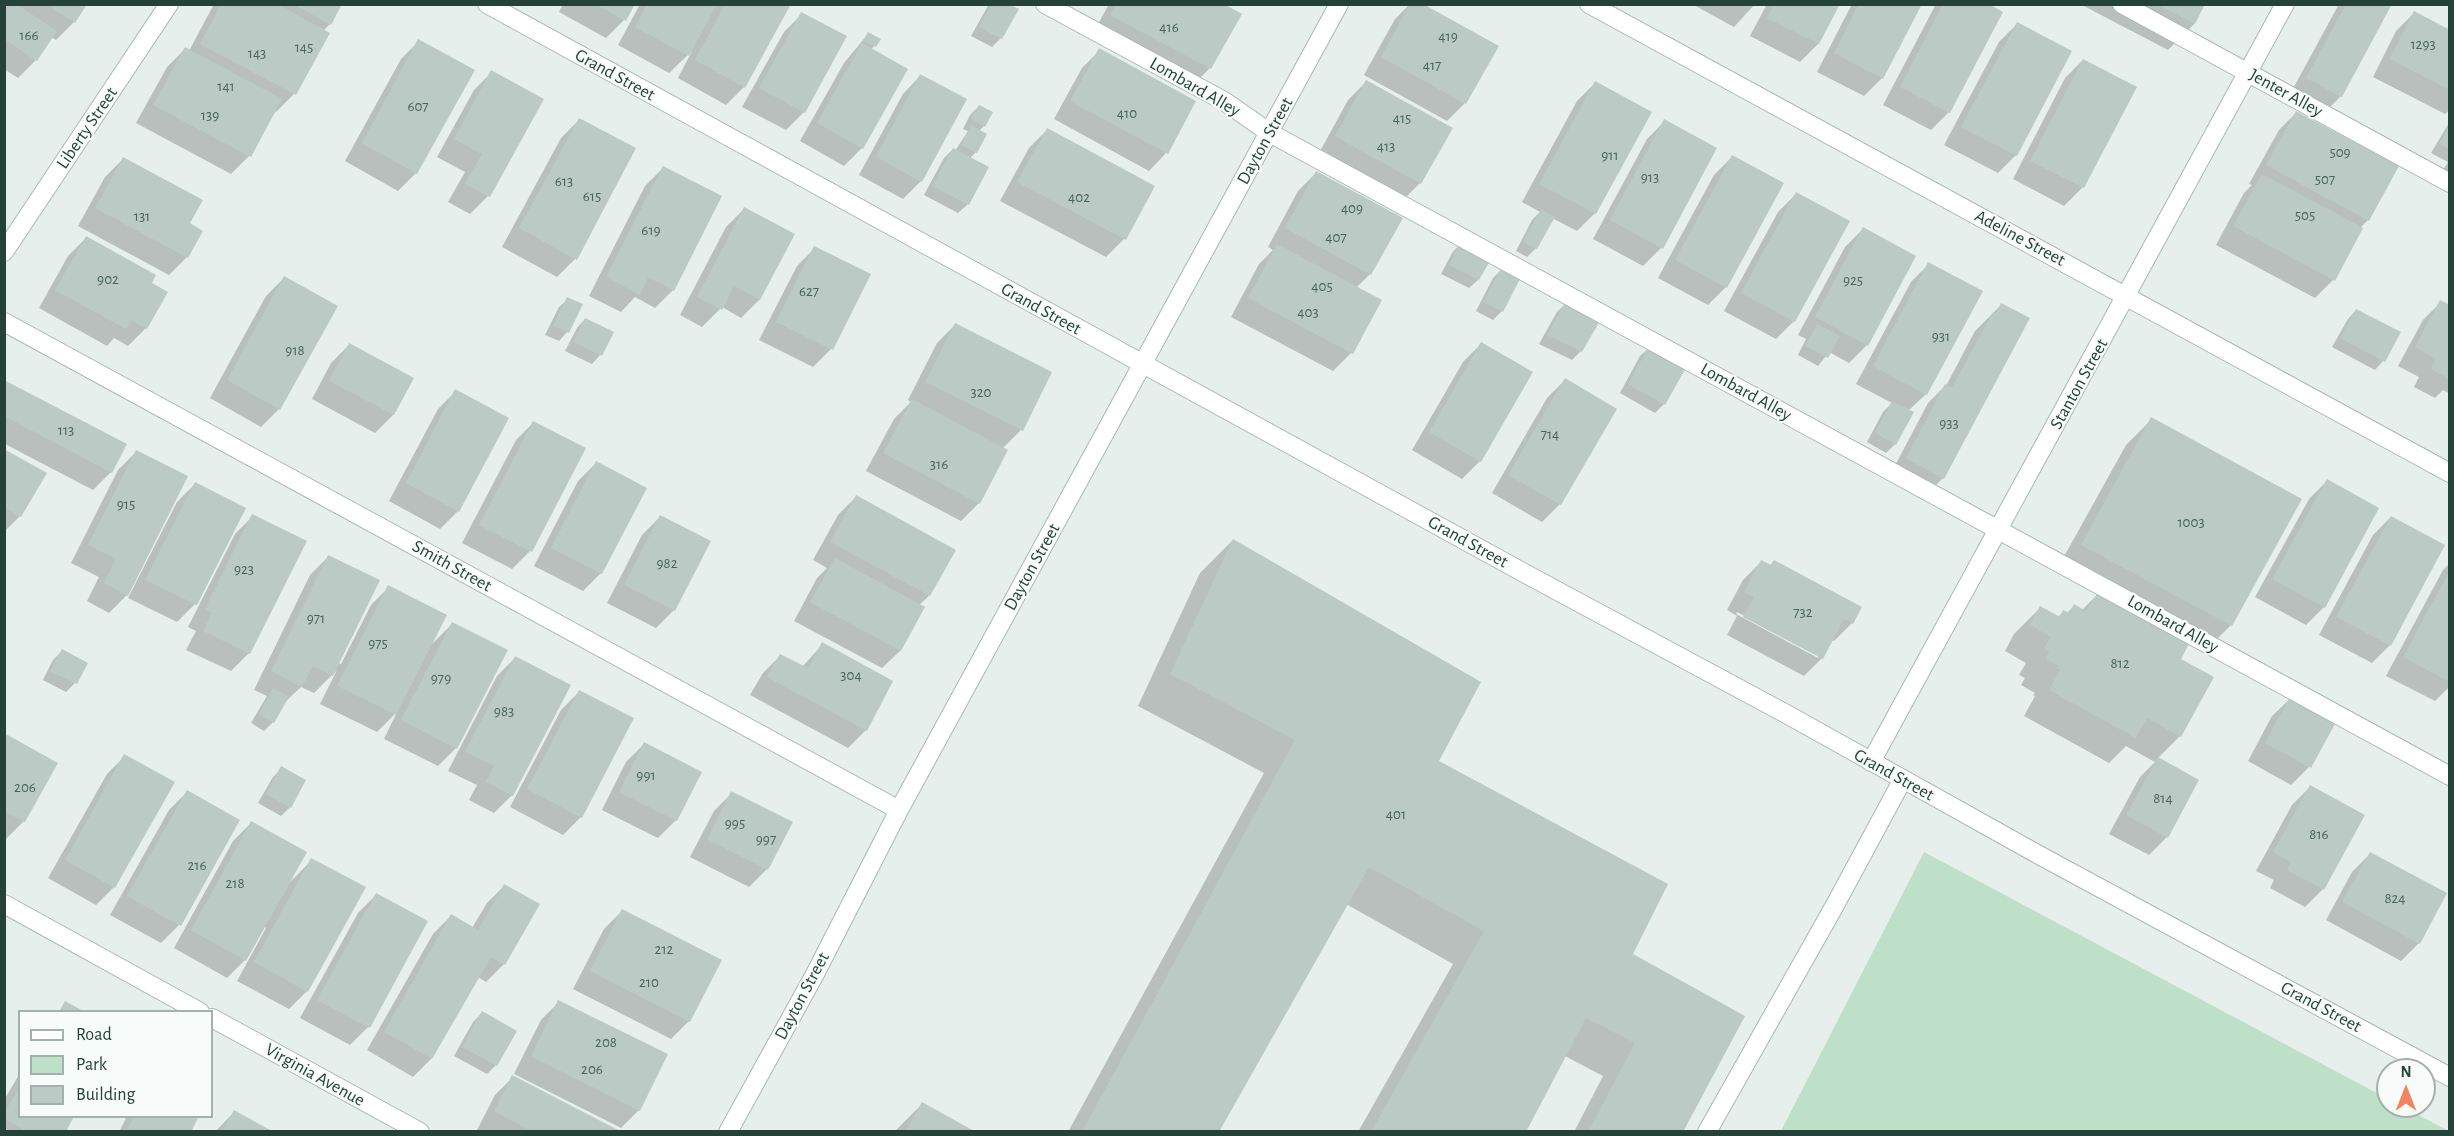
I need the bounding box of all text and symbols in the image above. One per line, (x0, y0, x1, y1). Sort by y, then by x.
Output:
house number: 416 (1159, 18, 1179, 36)
house number: 166 (19, 26, 39, 44)
house number: 419 (1438, 27, 1458, 45)
house number: 1293 (2410, 35, 2436, 53)
house number: 145 (295, 38, 313, 56)
house number: 143 (248, 44, 266, 62)
street label: Grand Street (571, 44, 659, 106)
street label: Lombard Alley (1146, 52, 1244, 122)
house number: 417 (1423, 56, 1441, 74)
street label: Jenter Alley (2245, 64, 2327, 122)
house number: 141 (217, 77, 235, 95)
street label: Liberty Street (52, 83, 122, 173)
street label: Dayton Street (1232, 94, 1298, 188)
house number: 607 (407, 97, 429, 115)
house number: 410 (1117, 104, 1137, 122)
house number: 139 (201, 106, 219, 124)
house number: 415 (1393, 109, 1411, 127)
house number: 413 (1377, 137, 1395, 155)
house number: 509 (2329, 143, 2351, 161)
house number: 911 (1601, 146, 1619, 164)
house number: 913 (1641, 168, 1659, 186)
house number: 507 (2315, 170, 2335, 188)
house number: 613 (555, 172, 573, 190)
house number: 615 (583, 187, 601, 205)
house number: 402 (1068, 188, 1090, 206)
house number: 409 (1341, 199, 1363, 217)
street label: Adeline Street (1971, 205, 2069, 271)
house number: 505 (2295, 206, 2315, 224)
house number: 131 (134, 207, 150, 225)
house number: 619 (641, 221, 661, 239)
house number: 407 (1325, 228, 1347, 246)
house number: 902 (97, 270, 119, 288)
house number: 925 (1843, 271, 1863, 289)
house number: 405 (1311, 277, 1333, 295)
street label: Grand Street (997, 278, 1085, 340)
house number: 627 (799, 282, 819, 300)
house number: 403 (1297, 303, 1319, 321)
house number: 931 (1932, 327, 1950, 345)
street label: Stanton Street (2045, 335, 2113, 433)
house number: 918 (285, 341, 305, 359)
street label: Lombard Alley (1697, 358, 1795, 426)
house number: 320 (971, 383, 991, 401)
house number: 933 (1939, 414, 1959, 432)
house number: 113 (58, 421, 74, 439)
house number: 714 (1541, 425, 1559, 443)
house number: 316 (930, 455, 948, 473)
house number: 915 (117, 495, 135, 513)
street label: Grand Street (1424, 511, 1512, 573)
house number: 1003 (2177, 513, 2205, 531)
street label: Dayton Street (999, 520, 1065, 614)
street label: Smith Street (408, 535, 496, 597)
house number: 982 (657, 554, 677, 572)
house number: 923 (234, 560, 254, 578)
street label: Lombard Alley (2124, 590, 2222, 658)
house number: 732 (1793, 603, 1813, 621)
house number: 971 (307, 609, 325, 627)
house number: 975 (368, 634, 388, 652)
house number: 812 (2110, 654, 2130, 672)
house number: 304 (840, 666, 862, 684)
house number: 979 (431, 669, 451, 687)
house number: 983 (494, 702, 514, 720)
street label: Grand Street (1850, 744, 1938, 806)
house number: 991 (636, 766, 656, 784)
house number: 206 (14, 778, 36, 796)
house number: 814 (2153, 789, 2173, 807)
house number: 401 (1386, 805, 1406, 823)
house number: 995 (725, 814, 745, 832)
house number: 816 (2309, 825, 2329, 843)
house number: 997 (756, 830, 776, 848)
house number: 216 (187, 856, 207, 874)
house number: 218 (225, 874, 245, 892)
house number: 824 (2384, 889, 2406, 907)
house number: 212 (655, 940, 673, 958)
street label: Dayton Street (770, 948, 834, 1044)
house number: 210 (639, 973, 659, 991)
street label: Grand Street (2277, 977, 2365, 1037)
legend (18, 1010, 213, 1118)
text: Road (76, 1026, 112, 1044)
house number: 208 (595, 1033, 617, 1051)
street label: Virginia Avenue (261, 1039, 369, 1111)
text: Park (76, 1056, 107, 1074)
north arrow (2376, 1058, 2436, 1118)
house number: 206 (581, 1060, 603, 1078)
text: N (2400, 1064, 2412, 1080)
text: Building (76, 1086, 135, 1104)

